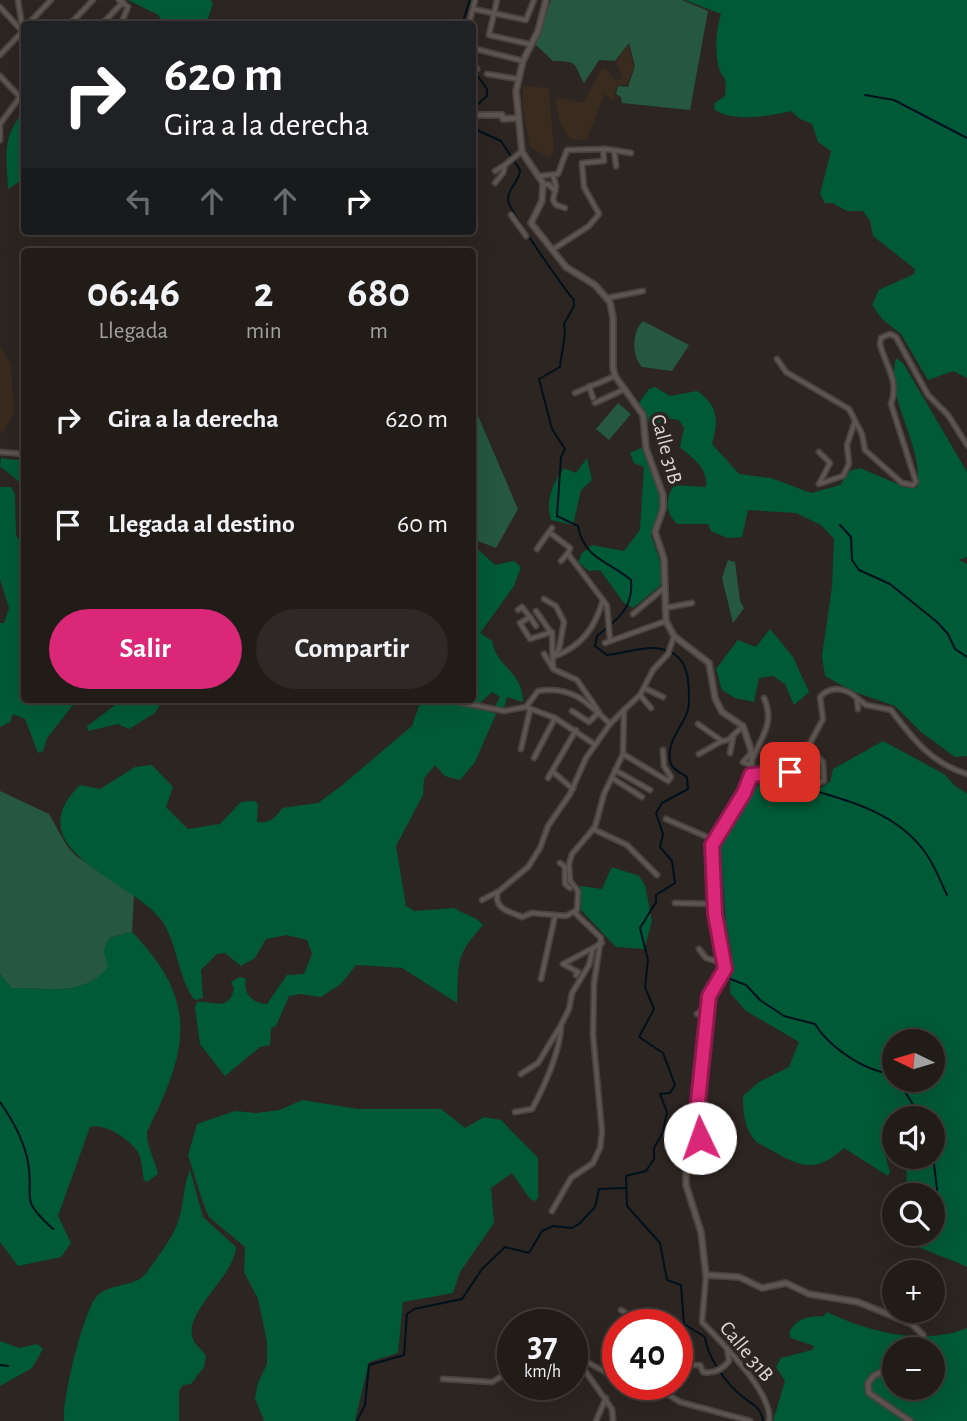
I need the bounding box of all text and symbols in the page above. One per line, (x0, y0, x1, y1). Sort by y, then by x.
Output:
icon: right (49, 49, 140, 140)
text: 620 m (164, 51, 283, 100)
text: Gira a la derecha (164, 109, 369, 141)
icon: left (120, 182, 158, 220)
icon: ahead (193, 182, 231, 220)
icon: ahead (266, 182, 304, 220)
icon: right (339, 182, 377, 220)
text: 06:46 (87, 272, 180, 314)
text: 2 (254, 272, 274, 314)
text: 680 (347, 272, 410, 314)
text: Llegada (99, 320, 168, 343)
text: min (246, 320, 282, 343)
text: m (370, 320, 388, 343)
icon: right (49, 401, 87, 439)
text: Gira a la derecha (108, 406, 279, 432)
text: 620 m (385, 406, 448, 432)
street label: Calle 31B (647, 412, 686, 486)
icon: arrive (49, 506, 87, 544)
text: Llegada al destino (108, 511, 295, 537)
text: 60 m (397, 511, 448, 537)
button: Salir (49, 609, 242, 689)
button: Compartir (256, 609, 448, 689)
pin (760, 742, 820, 802)
icon: arrive (771, 753, 809, 791)
north arrow (882, 1029, 945, 1092)
map controls (882, 1029, 945, 1400)
position arrow (663, 1101, 737, 1175)
button: sound (882, 1106, 945, 1169)
button: search (882, 1183, 945, 1246)
button: + (882, 1260, 945, 1323)
speed limit sign: 40 (602, 1309, 693, 1400)
street label: Calle 31B (716, 1317, 778, 1385)
text: 37 (527, 1328, 558, 1363)
button: − (882, 1337, 945, 1400)
text: km/h (524, 1363, 561, 1381)

